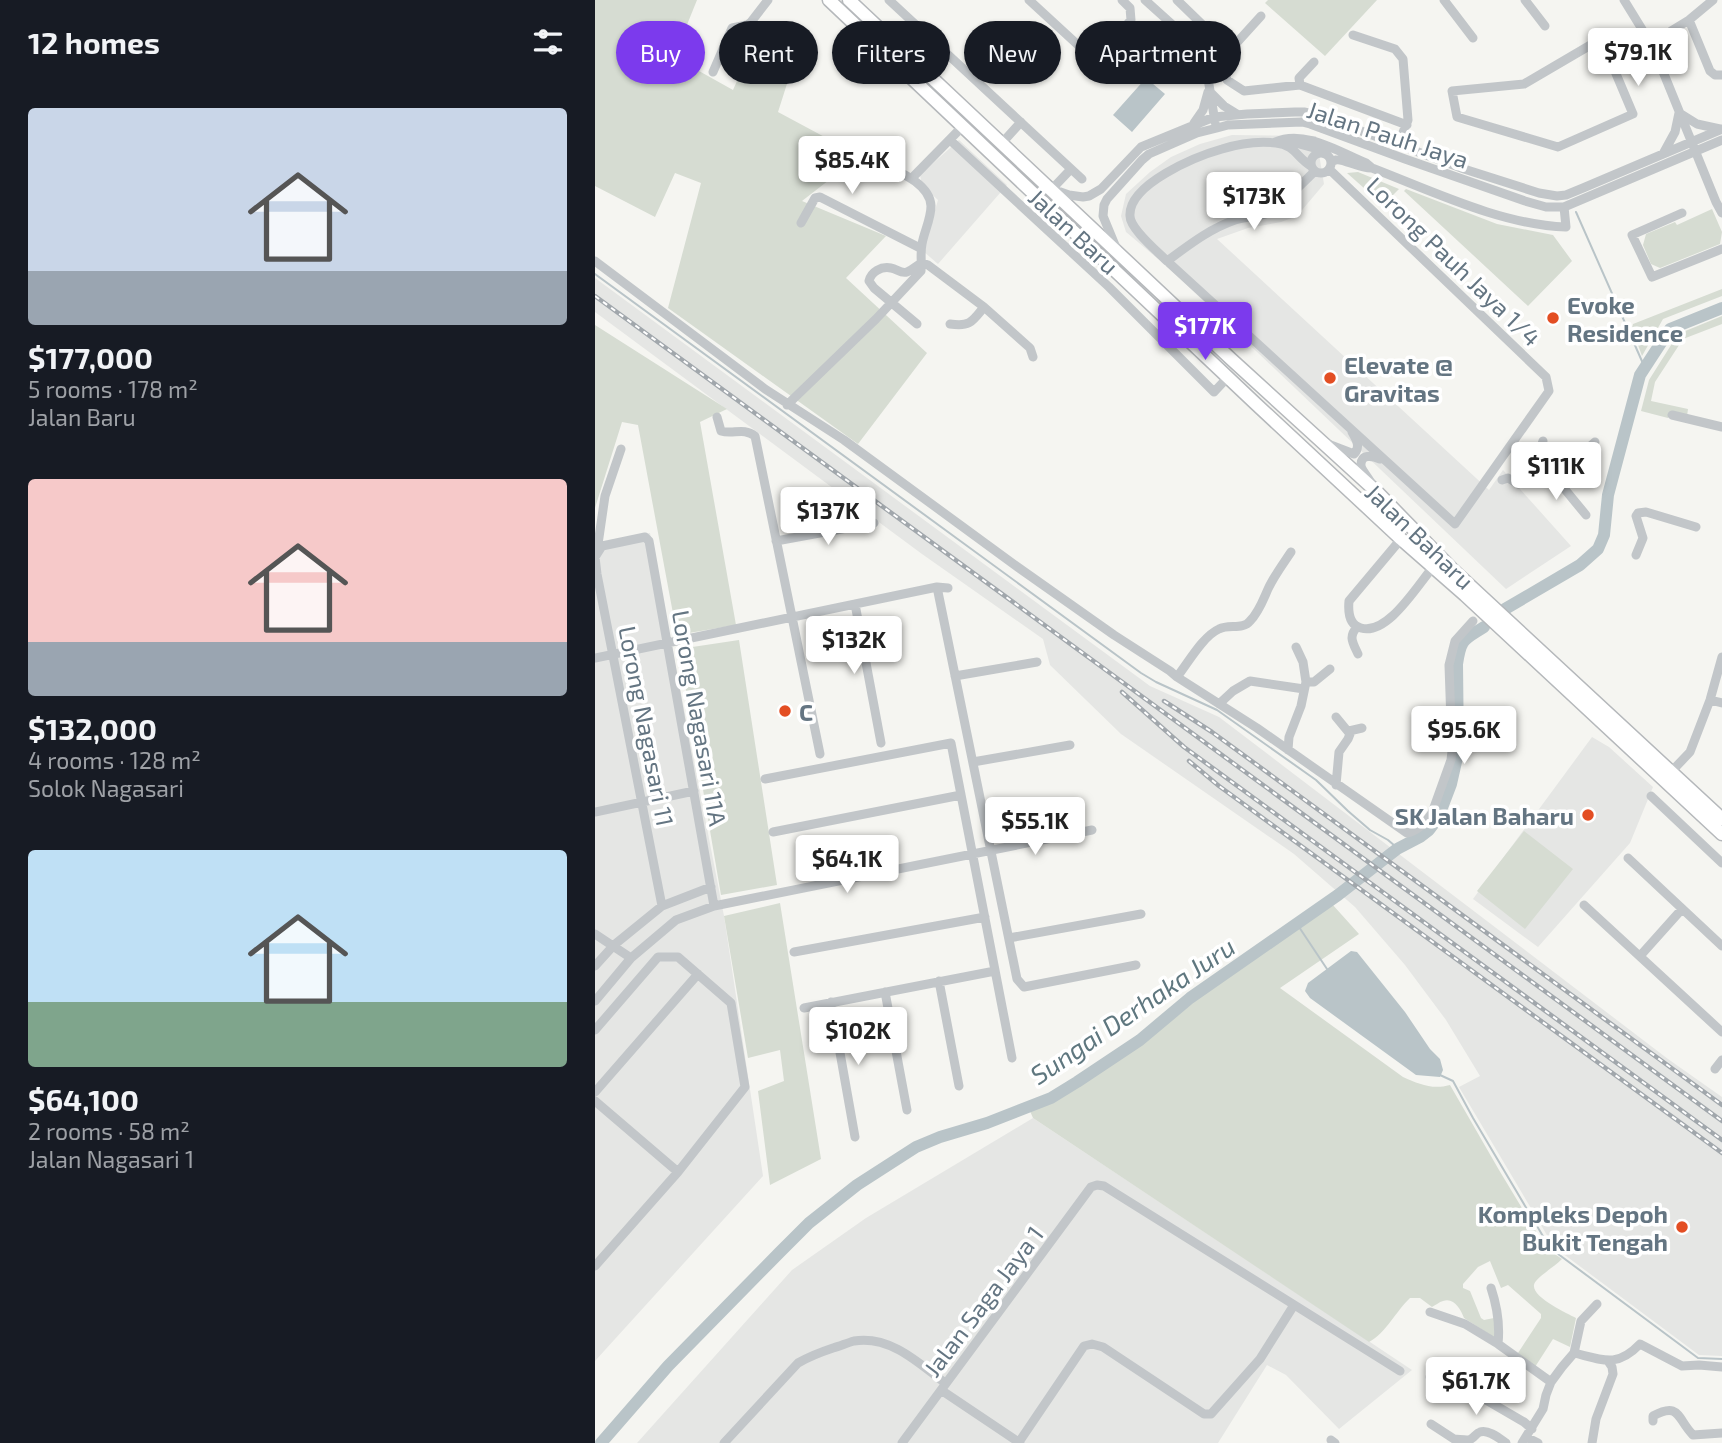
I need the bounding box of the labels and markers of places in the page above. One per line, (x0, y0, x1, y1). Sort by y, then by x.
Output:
pin: $79.1K (1581, 28, 1695, 88)
pin: $85.4K (795, 136, 909, 196)
pin: $173K (1205, 173, 1303, 232)
place label: Evoke Residence (1567, 290, 1683, 347)
pin: $177K (1156, 302, 1254, 362)
marker: Evoke Residence (1545, 310, 1561, 326)
place label: Elevate @ Gravitas (1344, 350, 1453, 407)
marker: Elevate @ Gravitas (1322, 370, 1338, 386)
pin: $111K (1507, 442, 1605, 502)
pin: $137K (779, 488, 877, 547)
pin: $132K (805, 616, 903, 676)
place label: C (799, 697, 813, 726)
marker: C (777, 703, 793, 719)
pin: $95.6K (1407, 706, 1521, 766)
pin: $55.1K (978, 798, 1092, 857)
place label: SK Jalan Baharu (1395, 801, 1574, 830)
marker: SK Jalan Baharu (1580, 807, 1596, 823)
pin: $64.1K (790, 836, 904, 895)
pin: $102K (809, 1007, 907, 1067)
place label: Kompleks Depoh Bukit Tengah (1478, 1199, 1668, 1256)
marker: Kompleks Depoh Bukit Tengah (1674, 1219, 1690, 1235)
pin: $61.7K (1419, 1358, 1533, 1417)

